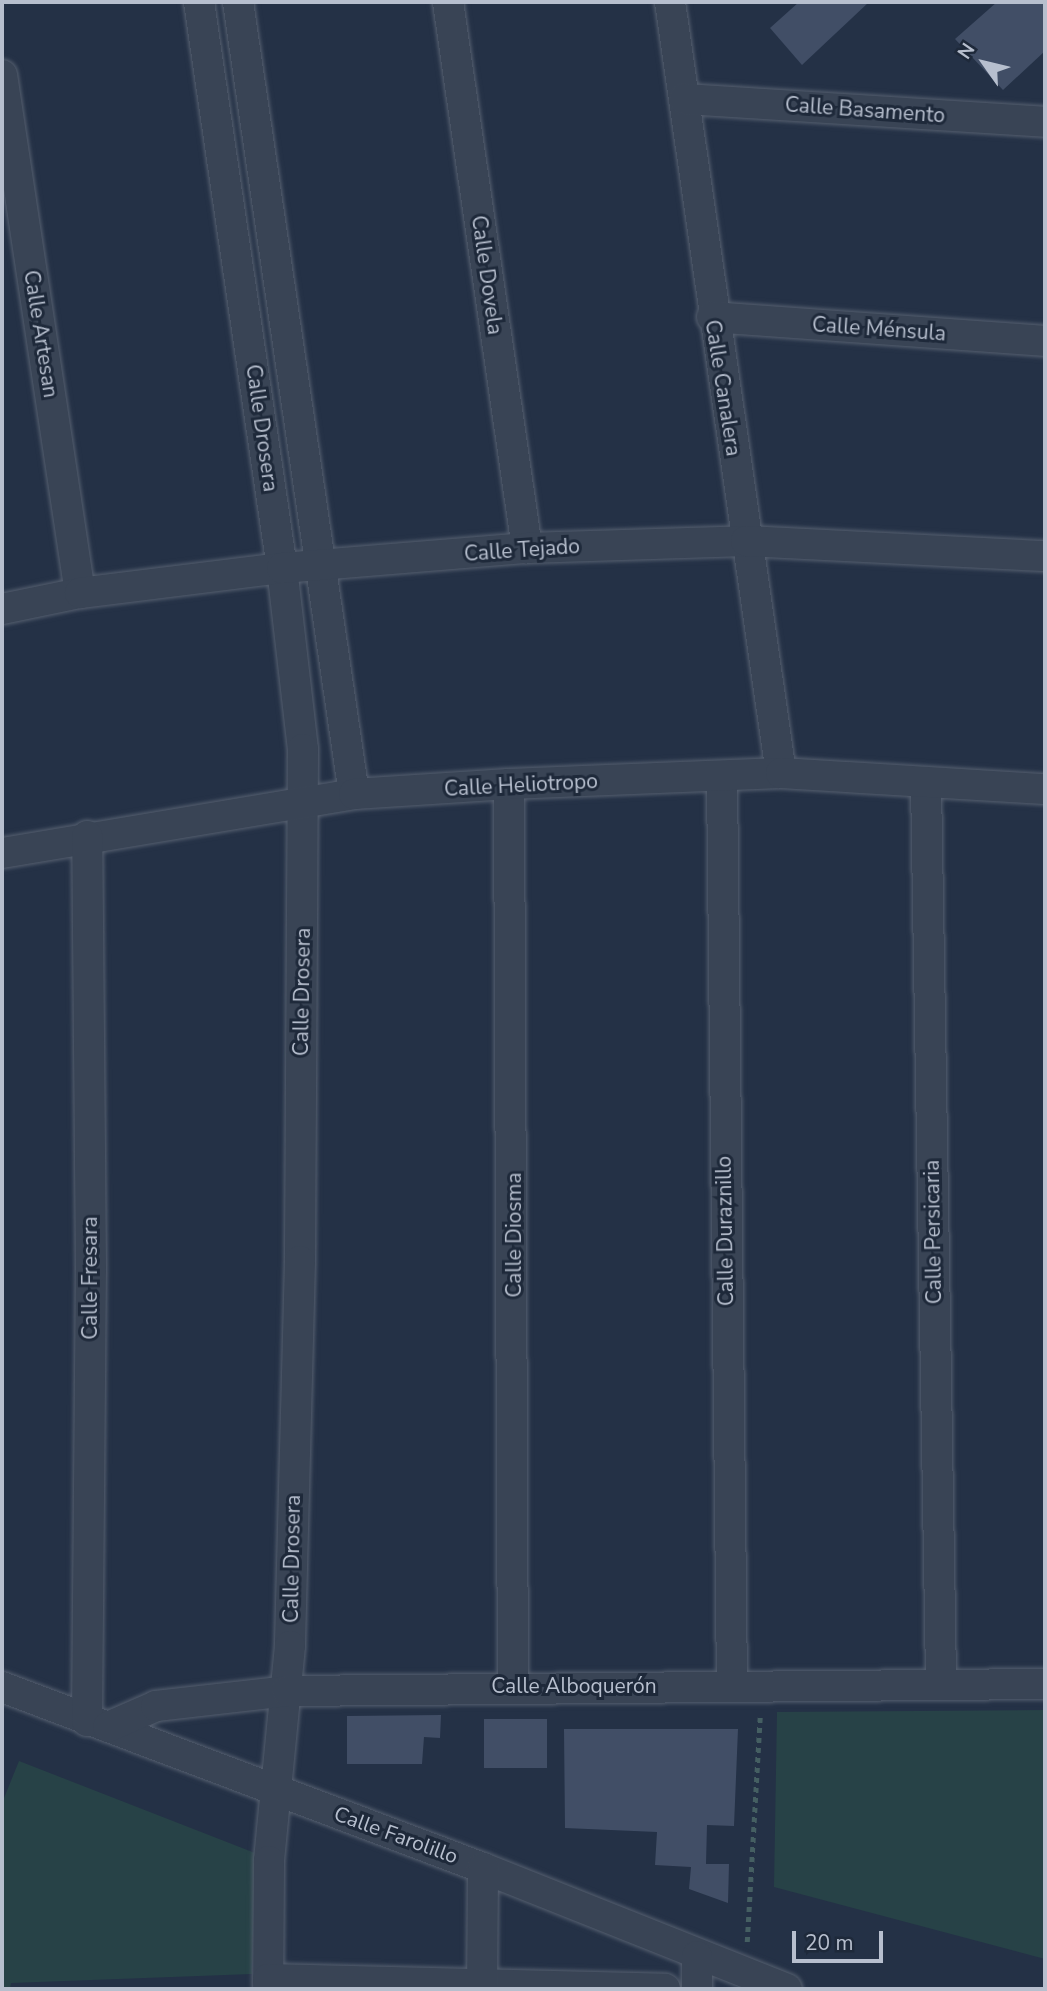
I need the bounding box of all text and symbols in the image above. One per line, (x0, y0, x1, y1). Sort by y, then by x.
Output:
north arrow (949, 28, 1019, 98)
text: N (952, 38, 981, 64)
street label: Calle Basamento (784, 92, 946, 128)
street label: Calle Dovela (466, 214, 508, 336)
street label: Calle Artesan (18, 268, 64, 400)
street label: Calle Ménsula (811, 312, 947, 346)
street label: Calle Canalera (700, 318, 746, 458)
street label: Calle Drosera (241, 363, 283, 493)
street label: Calle Tejado (463, 533, 581, 567)
street label: Calle Heliotropo (443, 768, 599, 802)
street label: Calle Drosera (288, 928, 316, 1056)
street label: Calle Duraznillo (711, 1156, 739, 1306)
street label: Calle Persicaria (919, 1160, 947, 1304)
street label: Calle Diosma (501, 1172, 527, 1298)
street label: Calle Fresara (77, 1216, 103, 1340)
street label: Calle Drosera (278, 1495, 306, 1623)
street label: Calle Alboquerón (491, 1673, 657, 1699)
street label: Calle Farolillo (331, 1801, 461, 1869)
scale bar (795, 1918, 886, 1962)
text: 20 m (805, 1929, 854, 1957)

